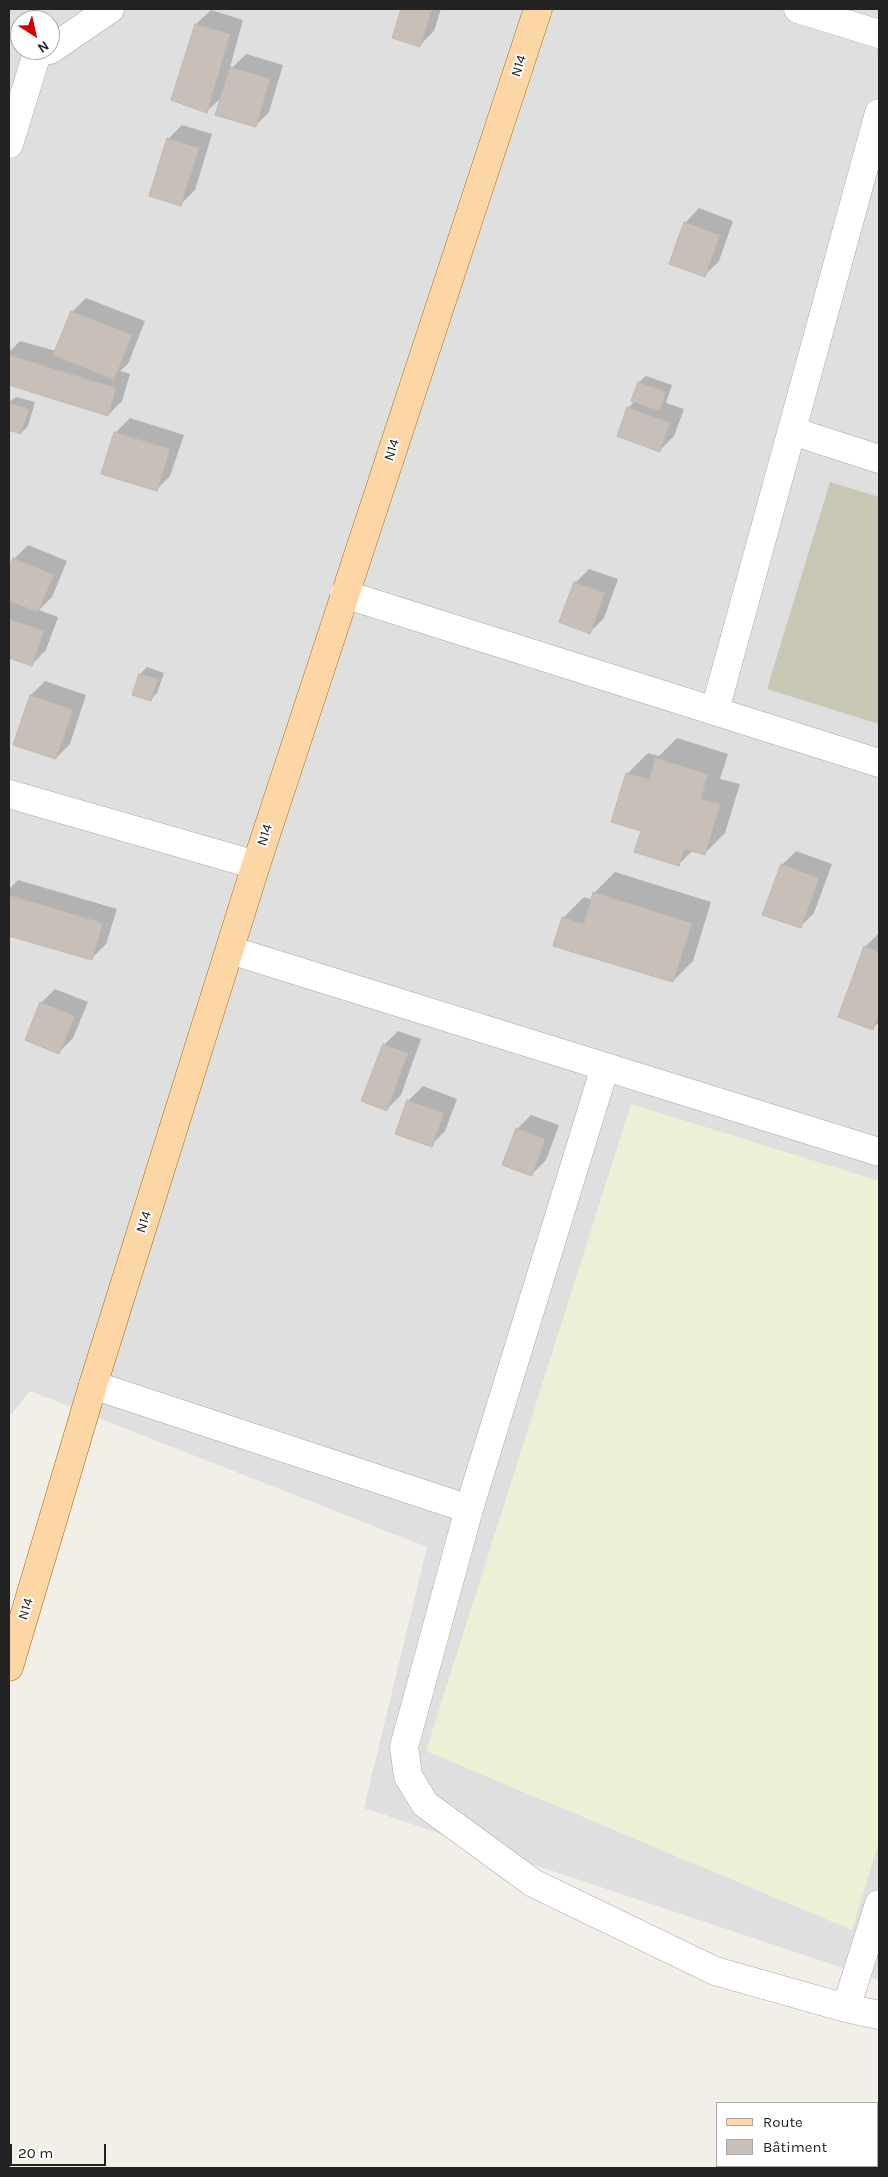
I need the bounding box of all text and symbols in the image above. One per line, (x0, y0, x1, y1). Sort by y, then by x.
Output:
north arrow (10, 10, 60, 60)
text: N (34, 37, 52, 57)
street label: N14 (508, 53, 530, 79)
street label: N14 (381, 437, 403, 463)
street label: N14 (254, 822, 276, 848)
street label: N14 (133, 1209, 155, 1235)
street label: N14 (15, 1596, 37, 1622)
legend (716, 2102, 878, 2167)
text: Route (763, 2113, 803, 2131)
scale bar (12, 2134, 109, 2166)
text: Bâtiment (763, 2138, 827, 2156)
text: 20 m (18, 2144, 53, 2162)

